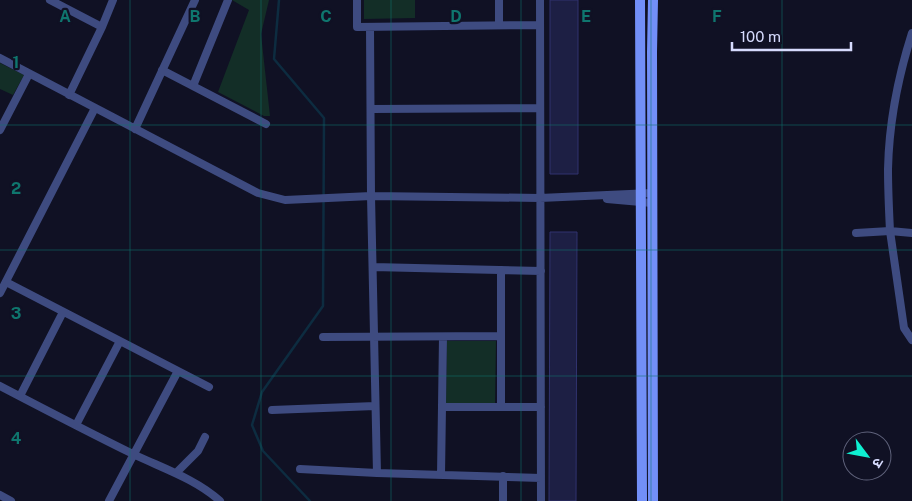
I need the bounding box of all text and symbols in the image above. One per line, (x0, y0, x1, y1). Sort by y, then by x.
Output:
text: A (59, 7, 71, 26)
text: B (190, 7, 201, 26)
text: C (320, 7, 332, 26)
text: D (450, 7, 462, 26)
text: E (581, 7, 591, 26)
text: F (712, 7, 722, 26)
scale bar (732, 20, 851, 52)
text: 100 m (740, 28, 781, 45)
text: 1 (13, 53, 19, 72)
text: 2 (11, 179, 21, 198)
text: 3 (11, 304, 21, 323)
text: 4 (11, 429, 22, 448)
north arrow (842, 431, 892, 481)
text: उ (869, 455, 887, 471)

